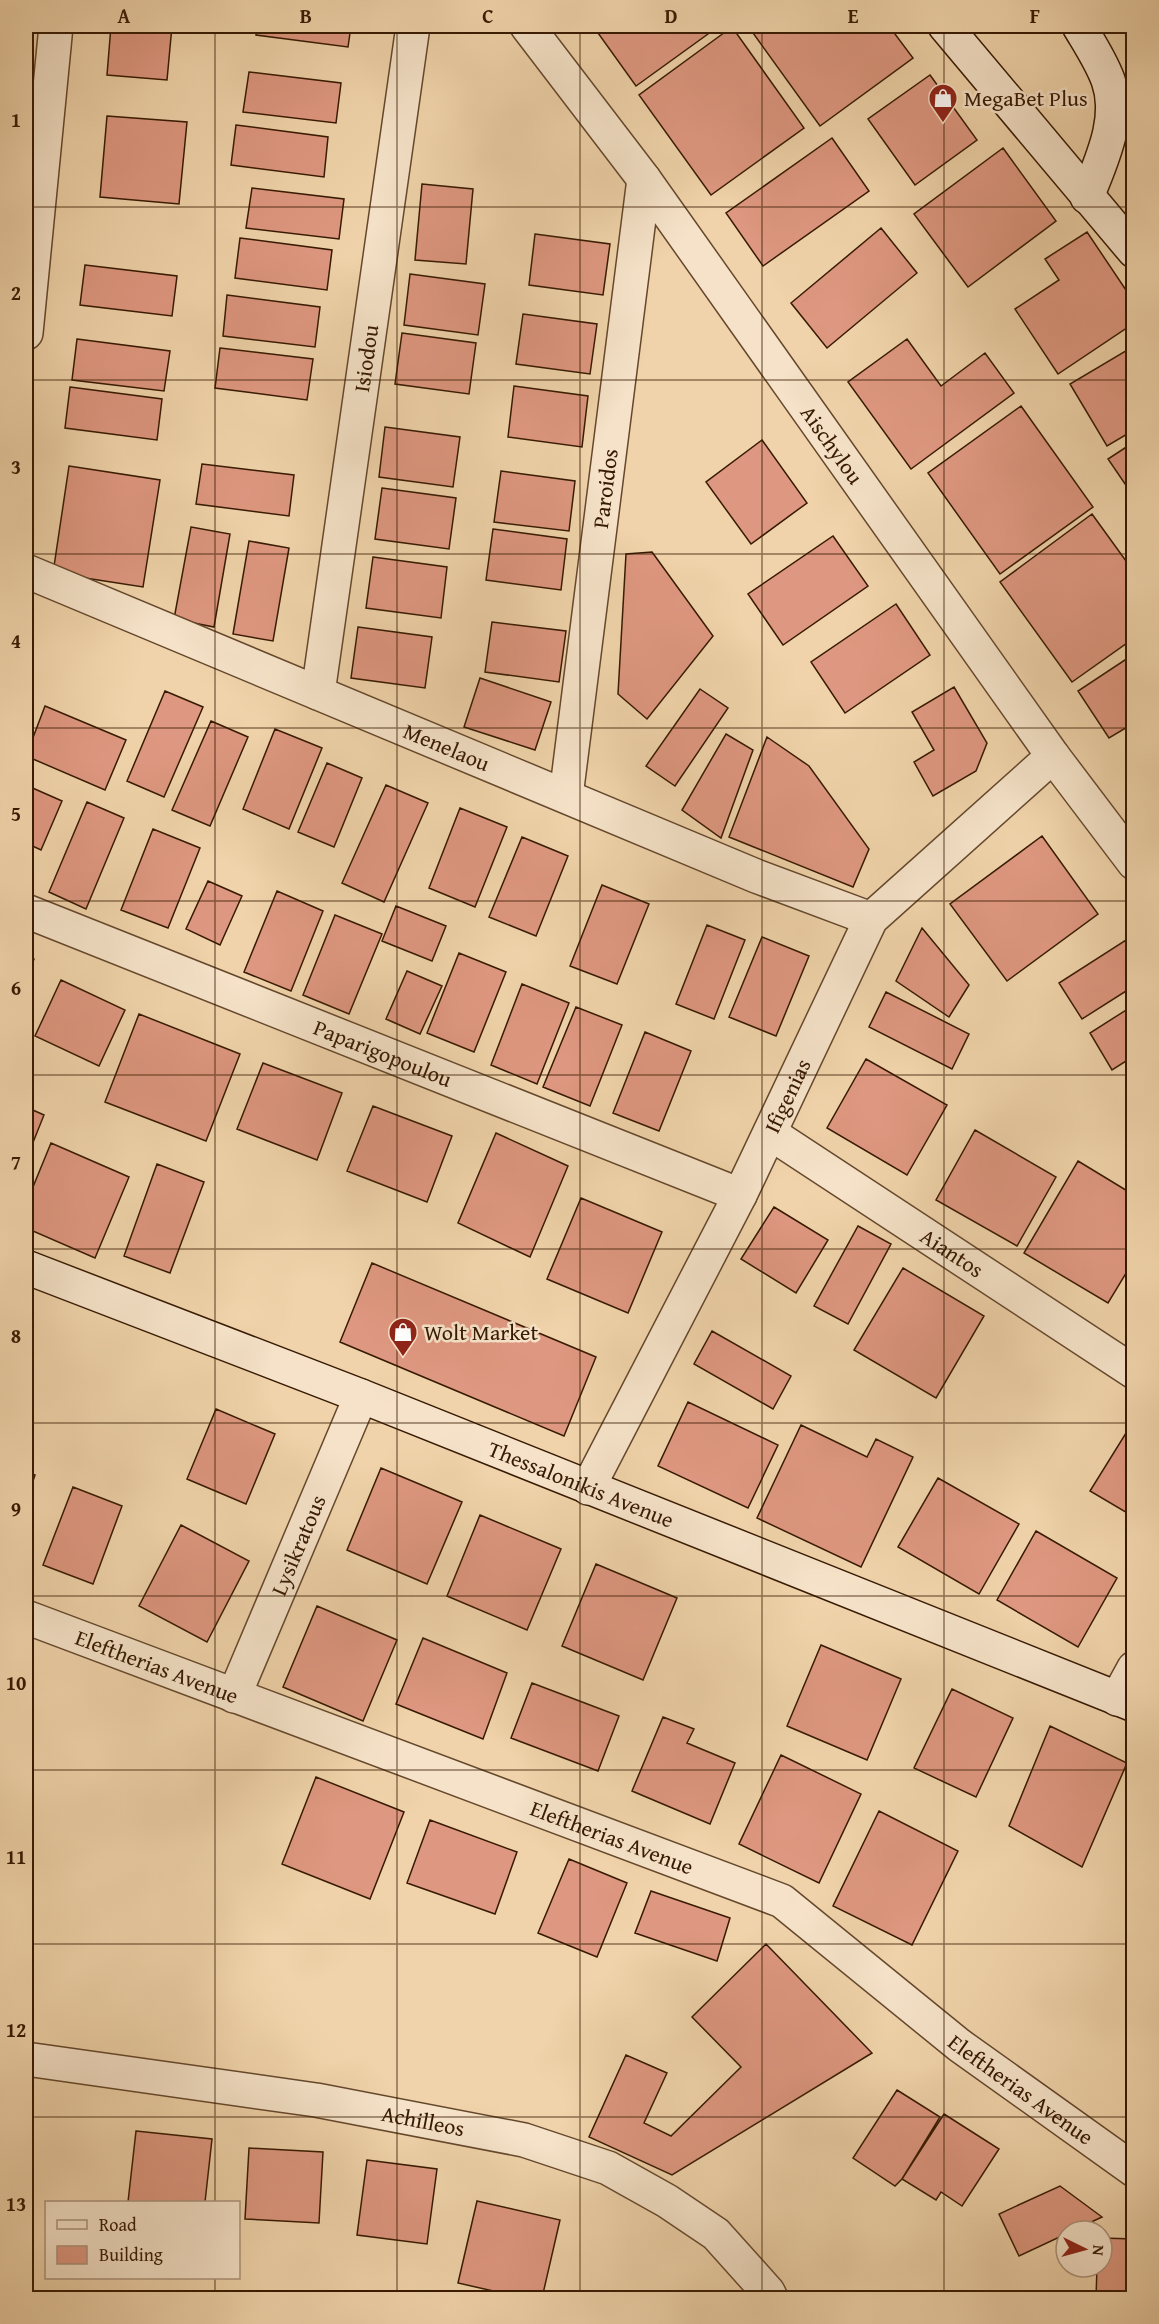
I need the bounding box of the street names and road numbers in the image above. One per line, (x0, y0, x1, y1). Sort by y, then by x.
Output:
street label: Isiodou (345, 322, 386, 394)
street label: Aischylou (793, 398, 871, 491)
street label: Paroidos (584, 447, 626, 530)
street label: Menelaou (399, 715, 495, 779)
street label: Paparigopoulou (309, 1011, 457, 1095)
street label: Ifigenias (756, 1053, 819, 1138)
street label: Aiantos (914, 1220, 990, 1285)
street label: Thessalonikis Avenue (483, 1432, 679, 1535)
street label: Lysikratous (262, 1490, 333, 1600)
street label: Eleftherias Avenue (71, 1621, 243, 1711)
street label: Eleftherias Avenue (526, 1792, 698, 1882)
street label: Eleftherias Avenue (941, 2026, 1100, 2152)
street label: Achilleos (379, 2097, 467, 2144)

